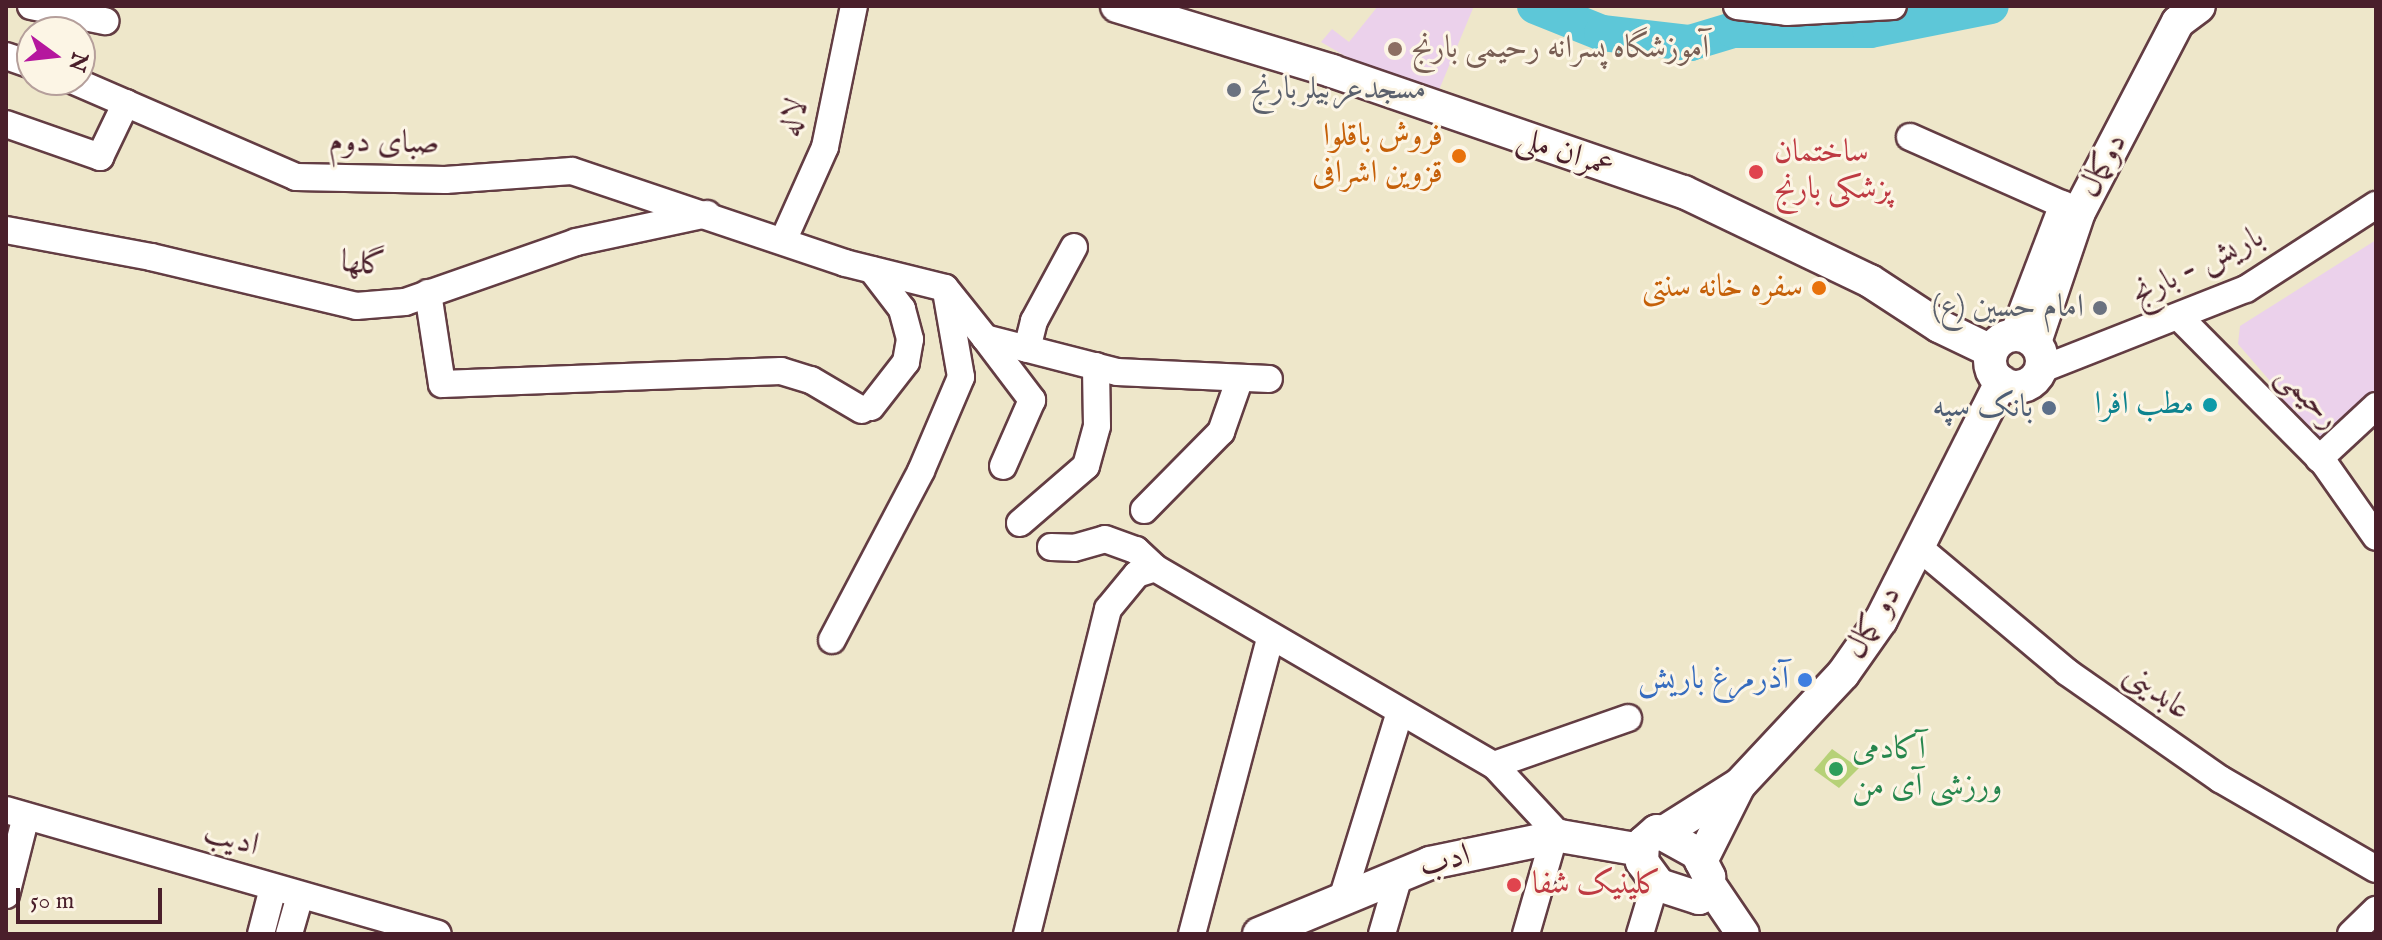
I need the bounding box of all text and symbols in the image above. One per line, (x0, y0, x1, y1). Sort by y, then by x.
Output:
north arrow (16, 16, 96, 96)
place label: آموزشگاه پسرانه رحیمی بارنج (1411, 30, 1709, 68)
marker: آموزشگاه پسرانه رحیمی بارنج (1386, 40, 1404, 58)
text: N (61, 49, 93, 75)
place label: مسجدعربیلربارنج (1250, 71, 1426, 109)
marker: مسجدعربیلربارنج (1225, 81, 1243, 99)
street label: لاله (772, 95, 818, 141)
place label: فروش باقلوا قزوین اشرافی (1312, 119, 1443, 194)
street label: عمران ملی (1512, 120, 1618, 188)
street label: صبای دوم (328, 124, 440, 164)
street label: دوکمال (2071, 127, 2137, 205)
place label: ساختمان پزشکی بارنج (1774, 135, 1892, 210)
marker: فروش باقلوا قزوین اشرافی (1450, 147, 1468, 165)
marker: ساختمان پزشکی بارنج (1745, 161, 1767, 183)
street label: باریش - بارنج (2126, 219, 2270, 315)
street label: گلها (339, 244, 387, 286)
place label: سفره خانه سنتی (1642, 269, 1803, 307)
marker: سفره خانه سنتی (1810, 279, 1828, 297)
place label: امام حسین (ع) (1932, 289, 2084, 327)
marker: امام حسین (ع) (2091, 299, 2109, 317)
street label: رحیمی (2267, 358, 2347, 438)
place label: مطب افرا (2094, 386, 2194, 424)
place label: بانک سپه (1932, 389, 2033, 427)
marker: مطب افرا (2201, 396, 2219, 414)
marker: بانک سپه (2040, 399, 2058, 417)
street label: دو کمال (1837, 579, 1911, 667)
street label: عابدینی (2115, 656, 2197, 730)
place label: آذرمرغ باریش (1638, 661, 1789, 699)
marker: آذرمرغ باریش (1796, 671, 1814, 689)
place label: آکادمی ورزشی آی من (1852, 732, 2002, 807)
marker: آکادمی ورزشی آی من (1827, 760, 1845, 778)
street label: ادیب (199, 814, 263, 866)
street label: ادب (1415, 837, 1475, 887)
place label: کلینیک شفا (1532, 866, 1661, 904)
scale bar (20, 872, 166, 922)
marker: کلینیک شفا (1503, 874, 1525, 896)
text: 50 m (30, 886, 74, 917)

